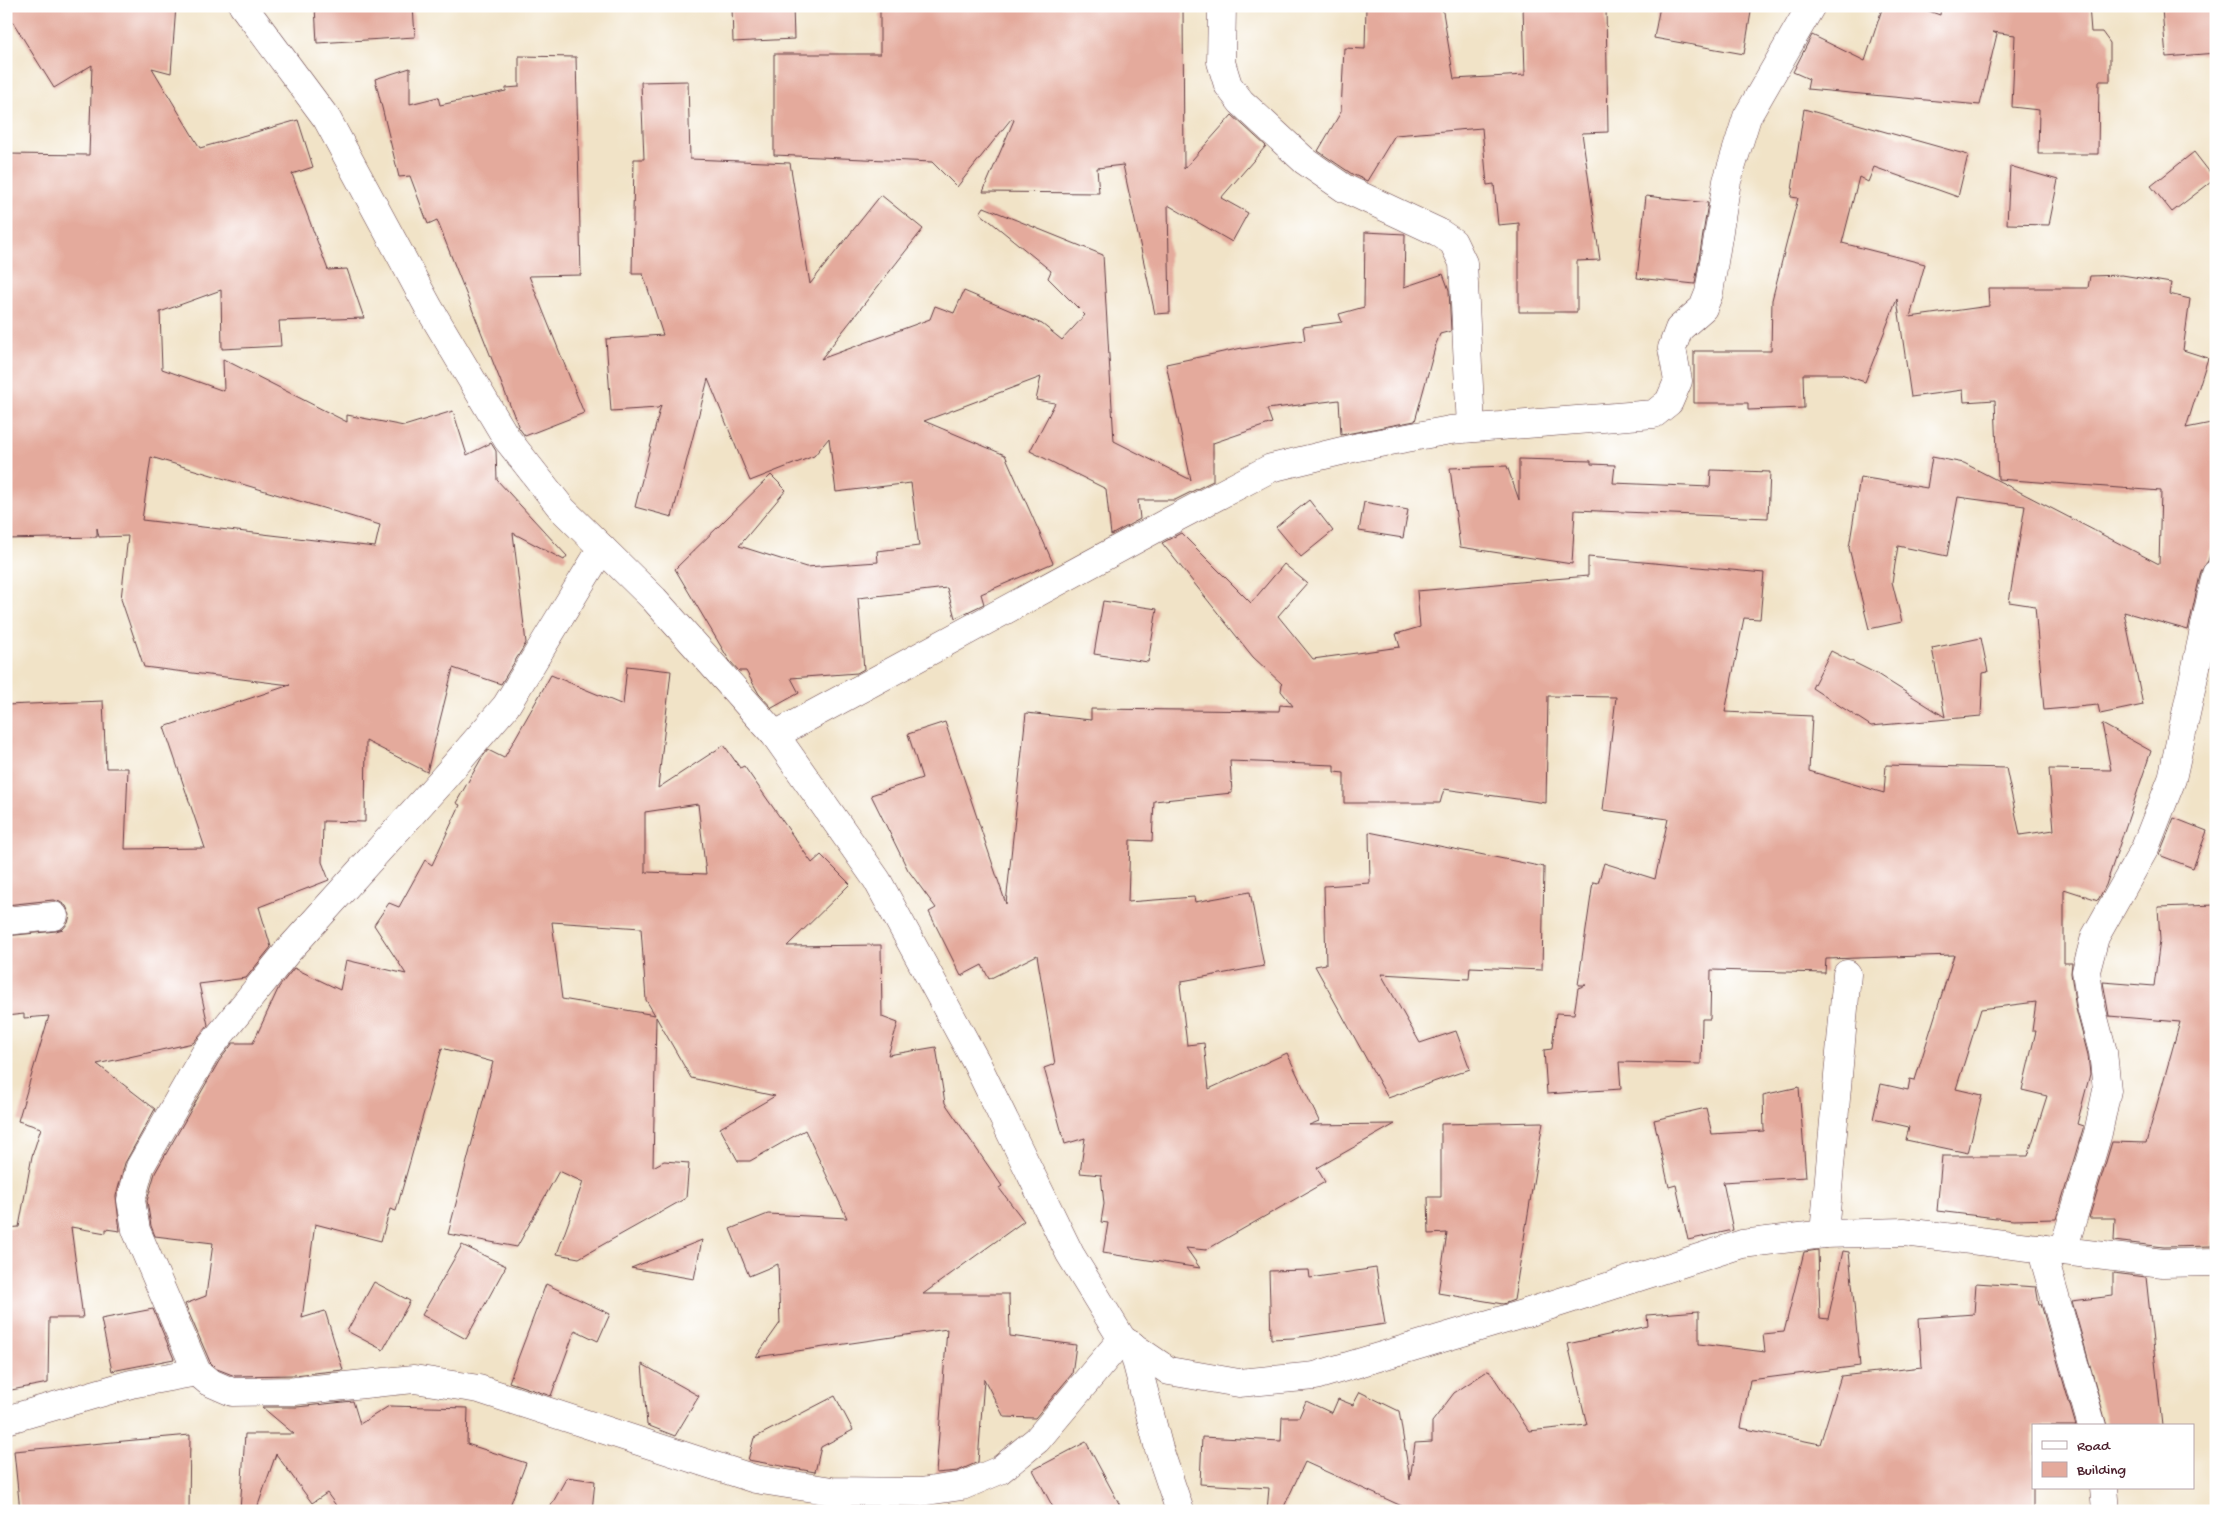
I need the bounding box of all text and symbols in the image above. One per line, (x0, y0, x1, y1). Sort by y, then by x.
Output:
legend (2032, 1424, 2194, 1490)
text: Road (2077, 1438, 2111, 1456)
text: Building (2076, 1462, 2126, 1480)

